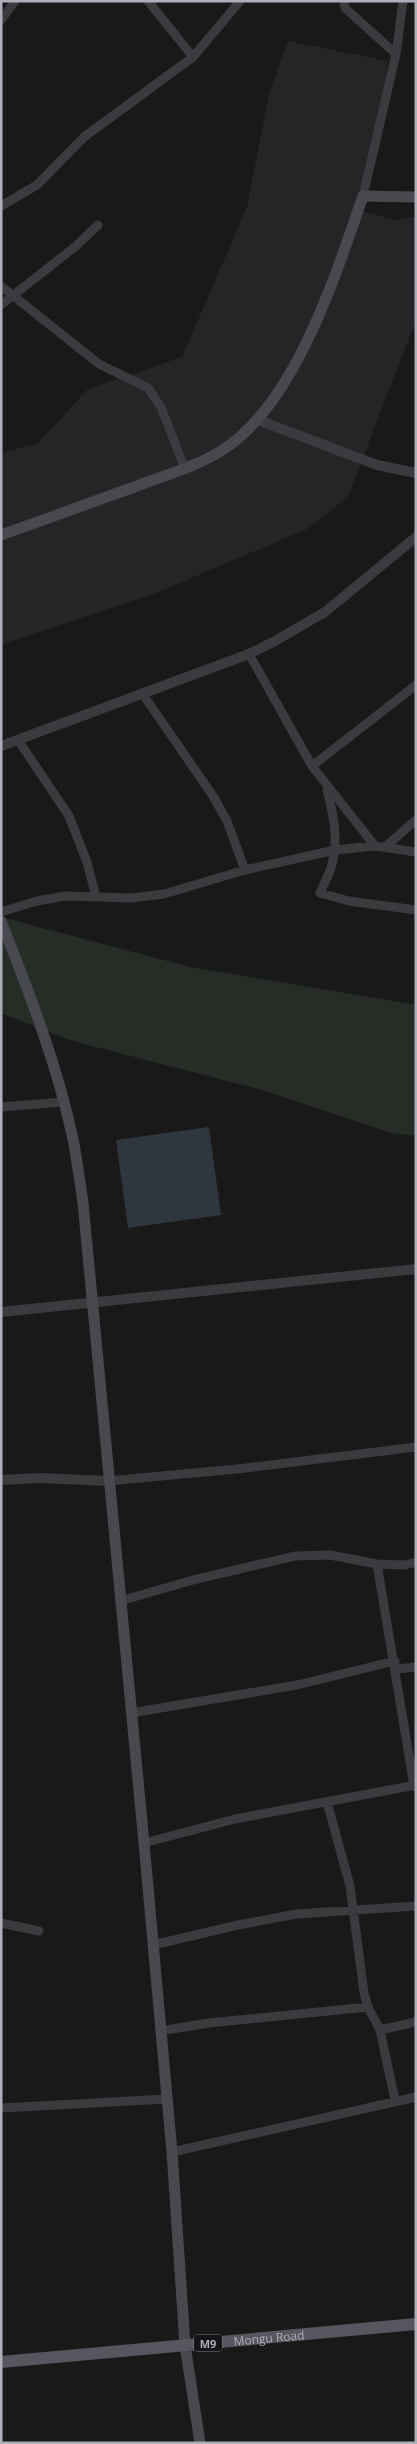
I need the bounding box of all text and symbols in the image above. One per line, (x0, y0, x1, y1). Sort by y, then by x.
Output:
street label: Mongu Road (233, 2326, 305, 2349)
road number: M9 (194, 2334, 222, 2352)

